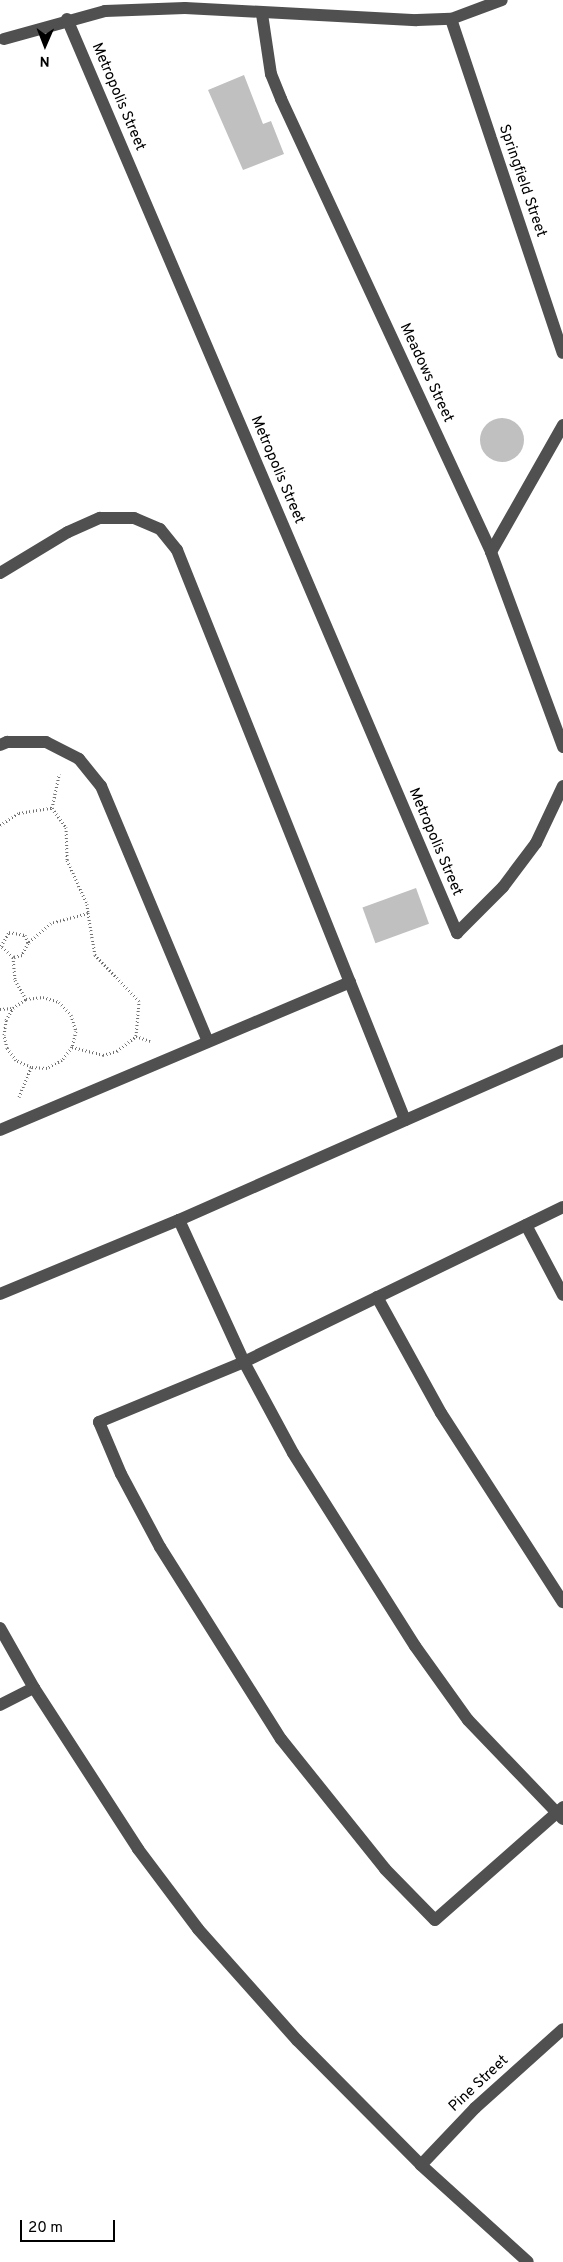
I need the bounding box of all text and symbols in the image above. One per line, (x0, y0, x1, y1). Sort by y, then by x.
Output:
north arrow (20, 20, 70, 70)
street label: Metropolis Street (87, 40, 149, 154)
text: N (40, 52, 50, 69)
street label: Springfield Street (494, 122, 550, 240)
street label: Meadows Street (395, 321, 457, 425)
street label: Metropolis Street (246, 413, 308, 527)
street label: Metropolis Street (404, 785, 466, 899)
street label: Pine Street (446, 2052, 512, 2116)
scale bar (22, 2210, 118, 2242)
text: 20 m (28, 2219, 63, 2238)

